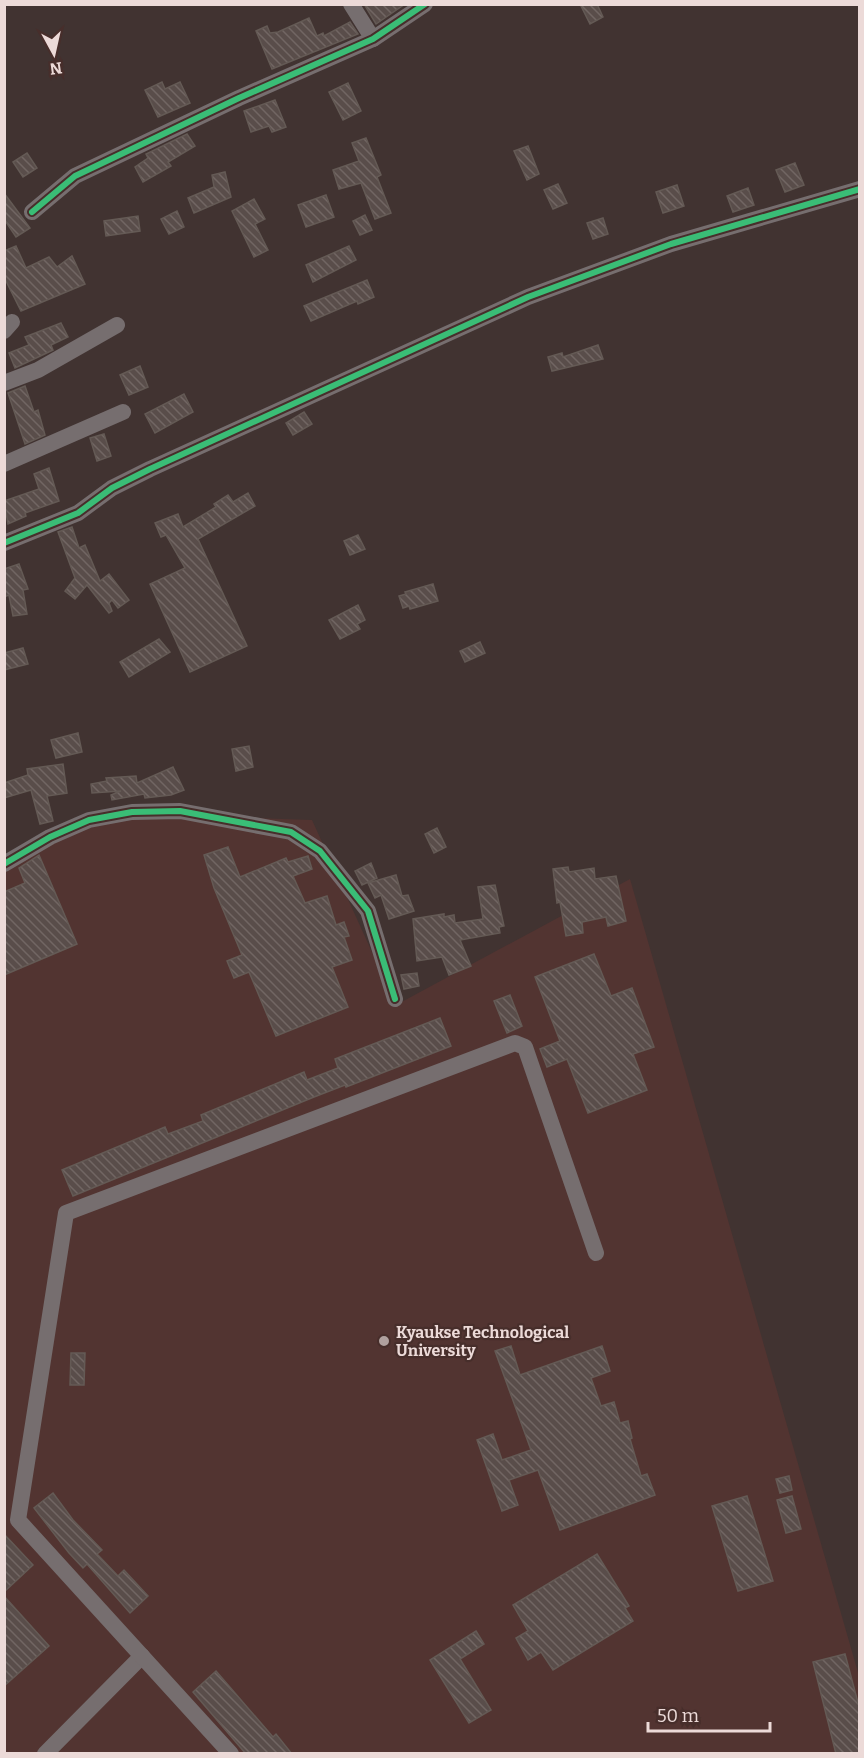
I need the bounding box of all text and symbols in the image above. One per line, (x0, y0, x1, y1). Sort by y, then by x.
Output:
north arrow (24, 24, 84, 84)
text: N (49, 58, 63, 79)
place label: Kyaukse Technological University (396, 1323, 569, 1360)
marker: Kyaukse Technological University (377, 1334, 391, 1348)
scale bar (648, 1695, 770, 1733)
text: 50 m (657, 1705, 699, 1727)

